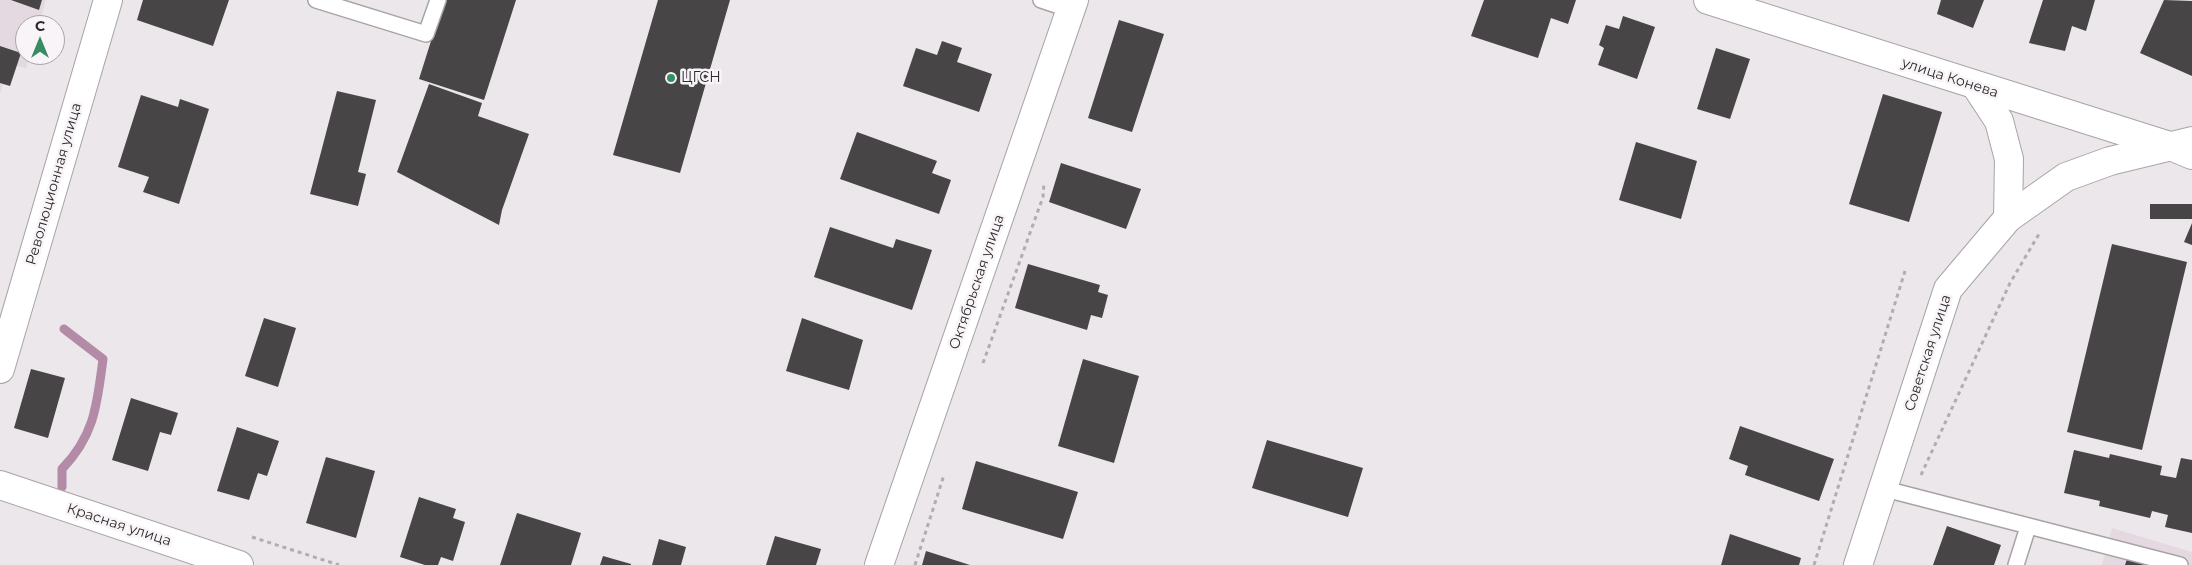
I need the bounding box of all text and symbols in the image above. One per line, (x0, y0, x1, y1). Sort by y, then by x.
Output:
north arrow (15, 15, 65, 65)
text: С (35, 17, 45, 35)
street label: улица Конева (1900, 54, 2000, 102)
place label: ЦГСН (681, 70, 721, 86)
marker: ЦГСН (665, 72, 677, 84)
street label: Революционная улица (23, 101, 85, 267)
street label: Октябрьская улица (946, 212, 1008, 352)
street label: Советская улица (1901, 293, 1955, 413)
street label: Красная улица (65, 500, 173, 550)

